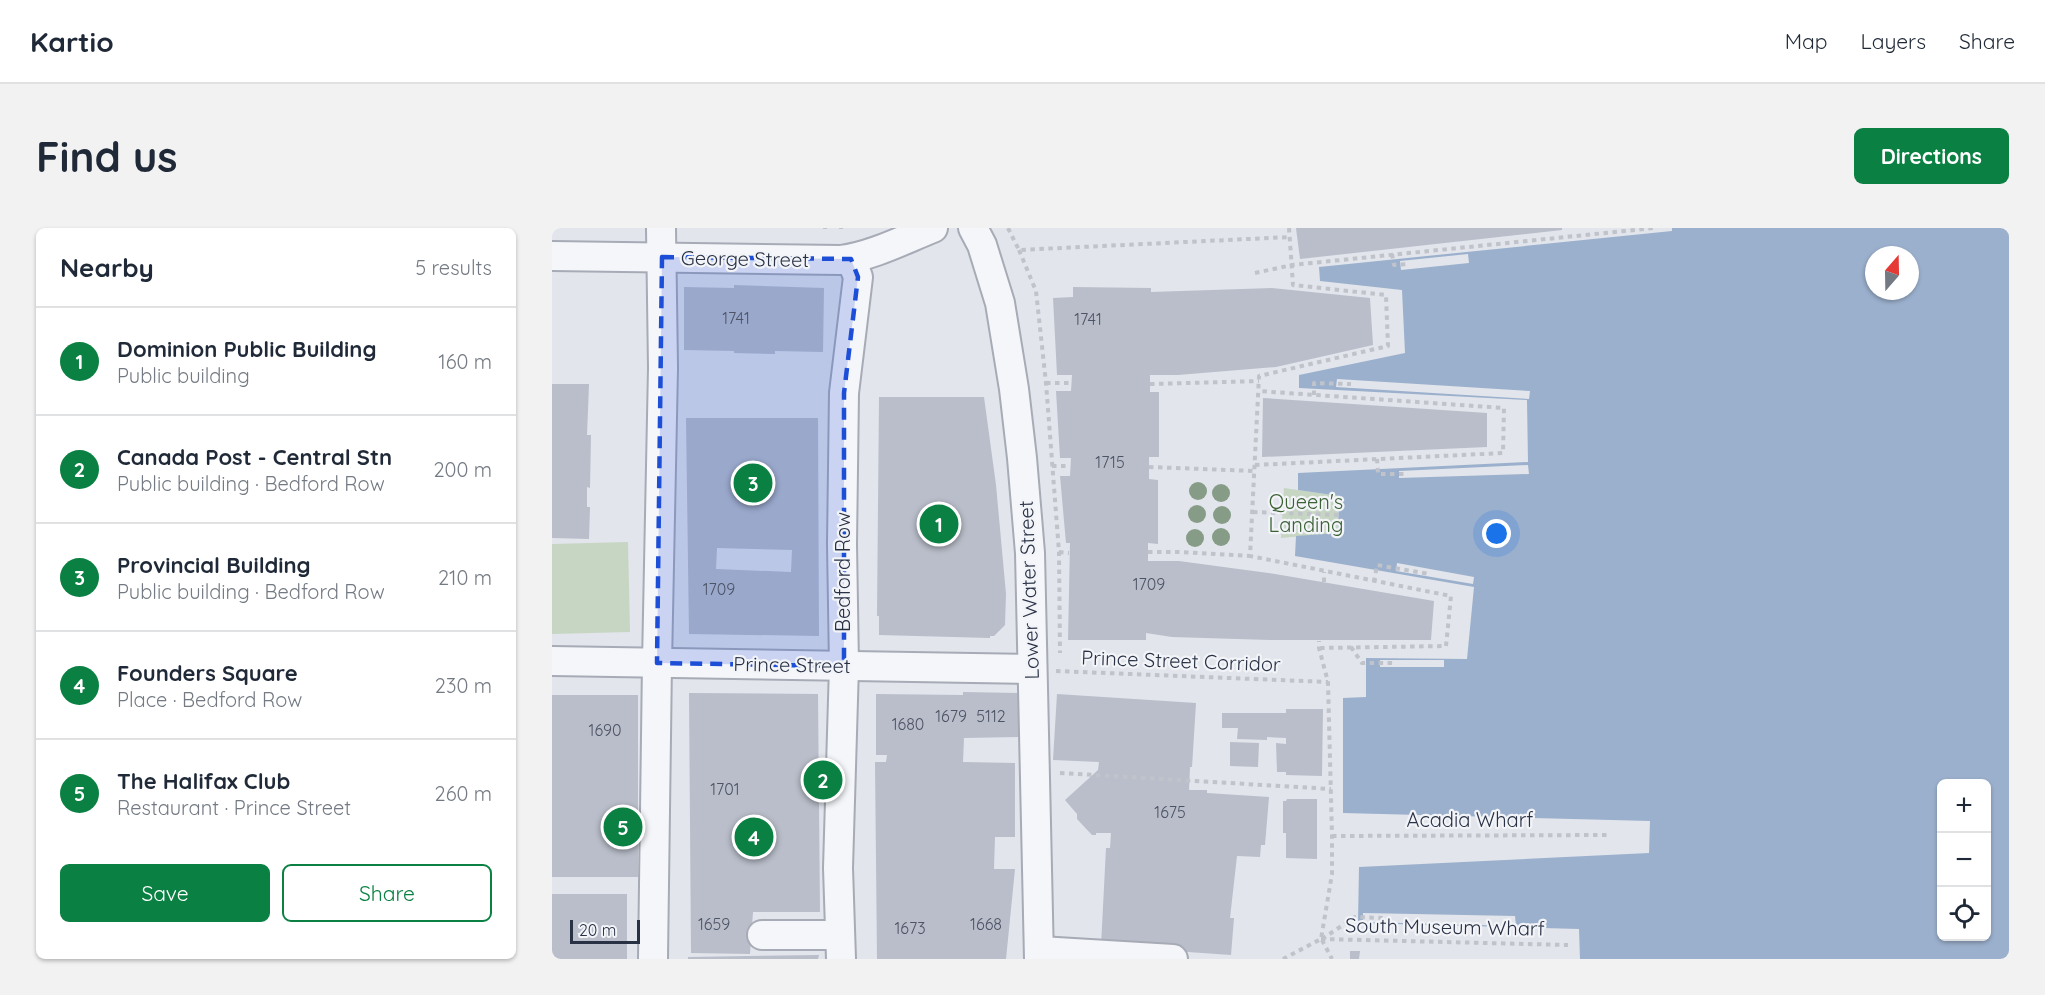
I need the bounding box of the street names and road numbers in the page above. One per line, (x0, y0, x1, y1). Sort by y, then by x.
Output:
street label: George Street (681, 245, 810, 272)
street label: Lower Water Street (1013, 500, 1044, 680)
street label: Bedford Row (830, 512, 855, 632)
street label: Prince Street Corridor (1081, 645, 1281, 676)
street label: Prince Street (733, 651, 851, 678)
street label: Acadia Wharf (1406, 807, 1534, 832)
street label: South Museum Wharf (1345, 912, 1545, 941)

